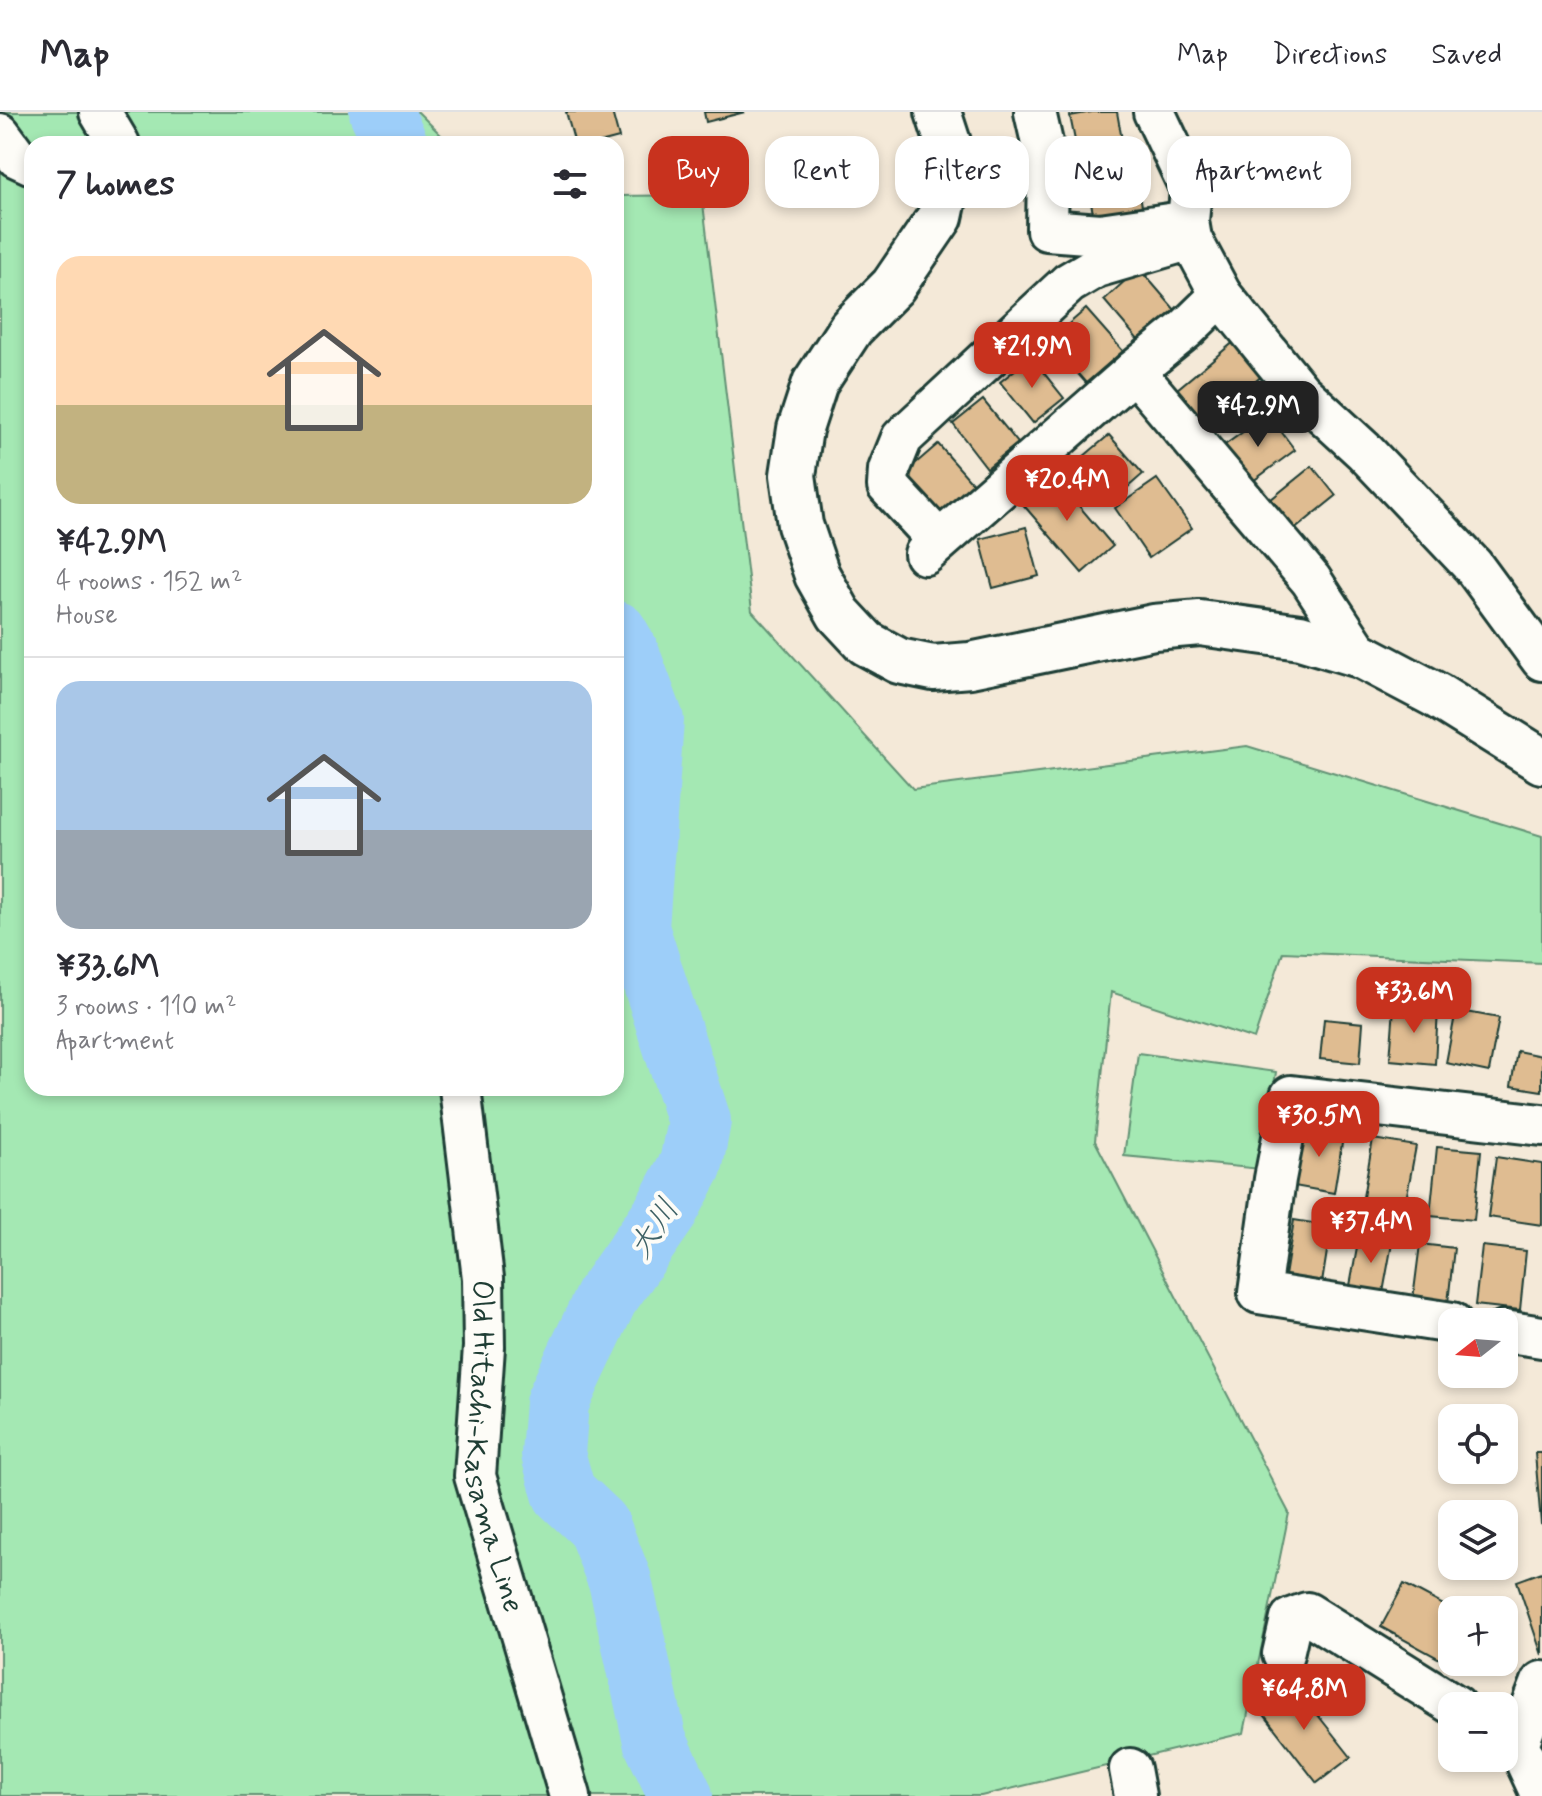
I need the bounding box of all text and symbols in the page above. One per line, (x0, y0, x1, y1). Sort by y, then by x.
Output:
text: Map (40, 31, 110, 80)
text: Map (1177, 37, 1228, 74)
text: Directions (1272, 37, 1387, 74)
text: Saved (1431, 37, 1502, 74)
chip: Buy (648, 136, 749, 208)
chip: Rent (765, 136, 879, 208)
chip: Filters (895, 136, 1029, 208)
chip: New (1045, 136, 1151, 208)
chip: Apartment (1167, 136, 1351, 208)
text: 7 homes (56, 162, 175, 207)
icon: filters (548, 162, 592, 206)
icon: home (252, 308, 396, 452)
pin: ¥21.9M (967, 322, 1097, 390)
text: ¥21.9M (992, 331, 1072, 365)
pin: ¥42.9M (1193, 381, 1323, 449)
text: ¥42.9M (1216, 390, 1300, 424)
pin: ¥20.4M (1002, 455, 1132, 523)
text: ¥20.4M (1024, 464, 1110, 498)
text: ¥42.9M (56, 520, 167, 565)
text: 4 rooms · 152 m² (56, 565, 243, 599)
text: House (56, 599, 117, 633)
icon: home (252, 733, 396, 877)
text: ¥33.6M (56, 945, 160, 990)
pin: ¥33.6M (1349, 967, 1479, 1035)
text: ¥33.6M (1374, 976, 1454, 1010)
text: 3 rooms · 110 m² (56, 990, 237, 1024)
text: Apartment (56, 1024, 174, 1058)
pin: ¥30.5M (1254, 1091, 1384, 1159)
text: ¥30.5M (1276, 1100, 1362, 1134)
water label: 大川 (620, 1191, 690, 1267)
pin: ¥37.4M (1306, 1197, 1436, 1265)
text: ¥37.4M (1329, 1206, 1413, 1240)
street label: Old Hitachi-Kasama Line (454, 1280, 532, 1617)
north arrow (1438, 1308, 1518, 1388)
map controls (1438, 1308, 1518, 1772)
button: locate (1438, 1404, 1518, 1484)
button: layers (1438, 1500, 1518, 1580)
button: + (1438, 1596, 1518, 1676)
pin: ¥64.8M (1239, 1664, 1369, 1732)
text: ¥64.8M (1261, 1673, 1347, 1707)
button: − (1438, 1692, 1518, 1772)

